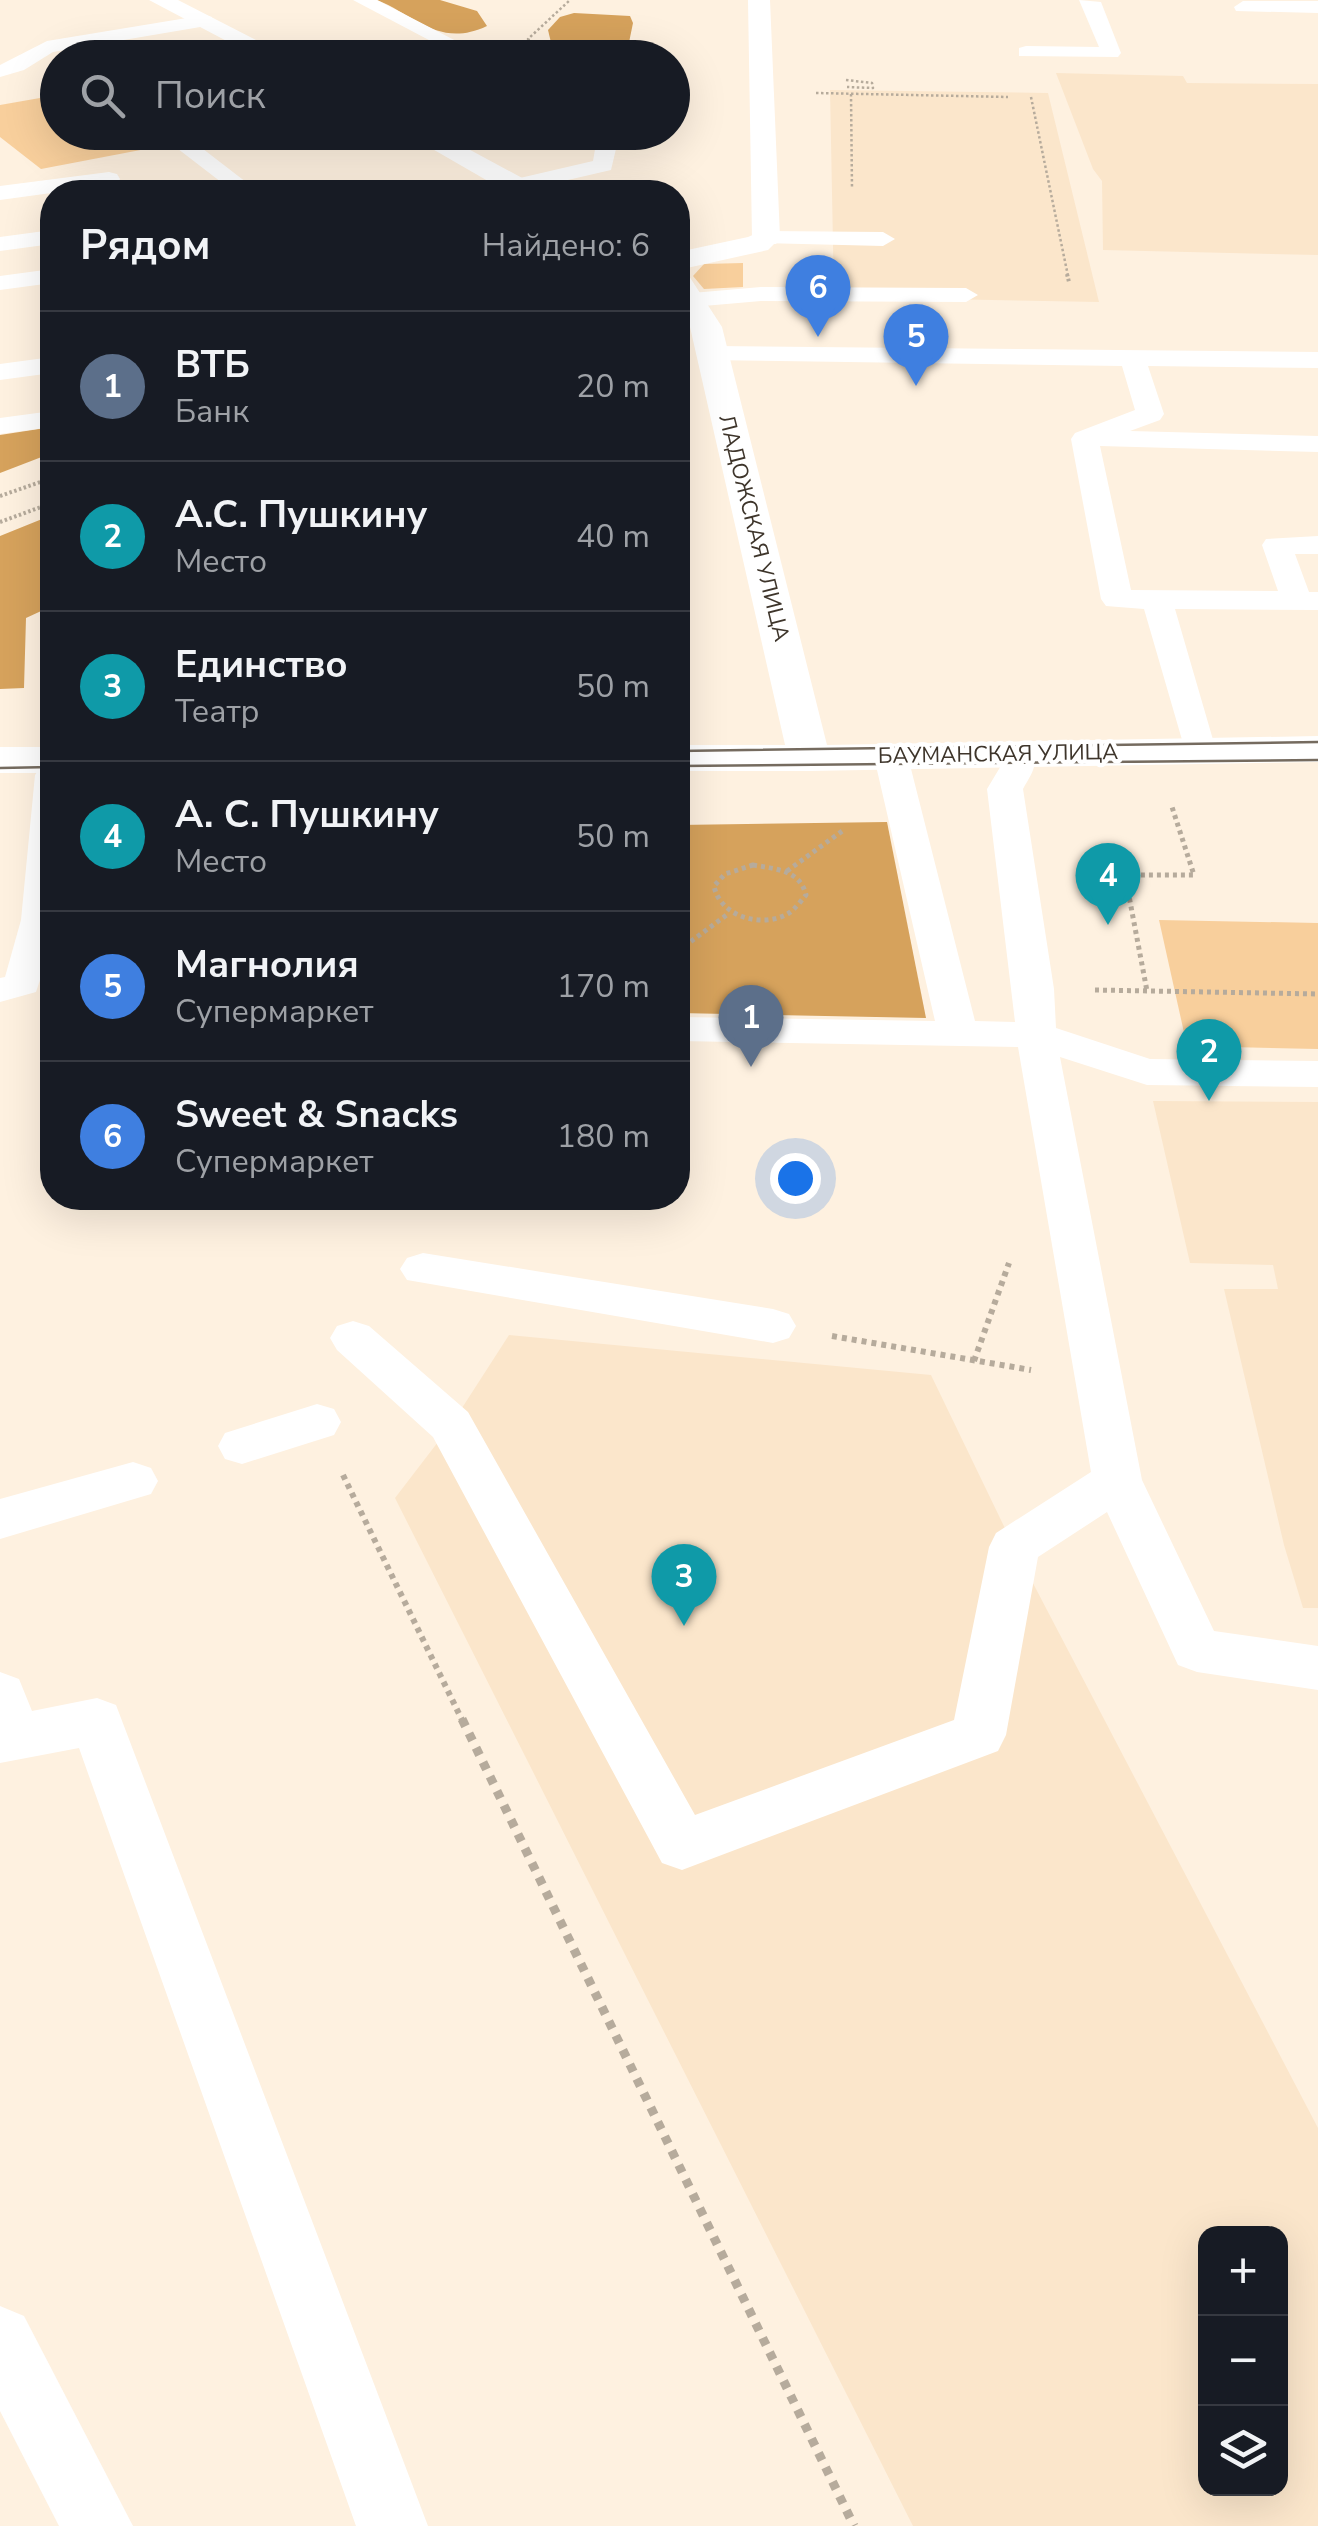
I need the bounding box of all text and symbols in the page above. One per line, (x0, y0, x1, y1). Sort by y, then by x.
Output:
search box (40, 40, 690, 150)
icon: search (75, 68, 130, 123)
text: Поиск (155, 70, 265, 121)
text: Рядом (80, 217, 210, 274)
text: Найдено: 6 (482, 224, 650, 267)
pin: 6 (786, 255, 850, 337)
pin: 5 (884, 304, 948, 386)
text: ВТБ (175, 339, 250, 390)
text: 1 (103, 365, 122, 408)
text: 20 m (576, 365, 650, 408)
text: Банк (175, 390, 249, 433)
street label: ЛАДОЖСКАЯ УЛИЦА (711, 412, 797, 644)
text: А.С. Пушкину (175, 489, 427, 540)
text: 2 (103, 515, 122, 558)
text: 40 m (576, 515, 650, 558)
text: Место (175, 540, 267, 583)
text: Единство (175, 639, 348, 690)
text: 3 (103, 665, 122, 708)
text: 50 m (576, 665, 650, 708)
text: Театр (175, 690, 260, 733)
street label: БАУМАНСКАЯ УЛИЦА (878, 737, 1118, 771)
text: А. С. Пушкину (175, 789, 439, 840)
text: 4 (103, 815, 122, 858)
text: 50 m (576, 815, 650, 858)
text: Место (175, 840, 267, 883)
pin: 4 (1076, 842, 1140, 925)
text: Магнолия (175, 939, 359, 990)
text: 5 (103, 965, 122, 1008)
text: 170 m (557, 965, 650, 1008)
pin: 1 (718, 984, 784, 1067)
text: Супермаркет (175, 990, 373, 1033)
pin: 2 (1176, 1018, 1242, 1101)
text: Sweet & Snacks (175, 1089, 458, 1140)
text: 6 (103, 1115, 122, 1158)
text: 180 m (557, 1115, 650, 1158)
text: Супермаркет (175, 1140, 373, 1183)
your location (770, 1153, 821, 1204)
pin: 3 (652, 1544, 716, 1626)
map controls (1198, 2226, 1288, 2496)
button: + (1198, 2226, 1288, 2316)
button: − (1198, 2316, 1288, 2406)
button: layers (1198, 2406, 1288, 2496)

